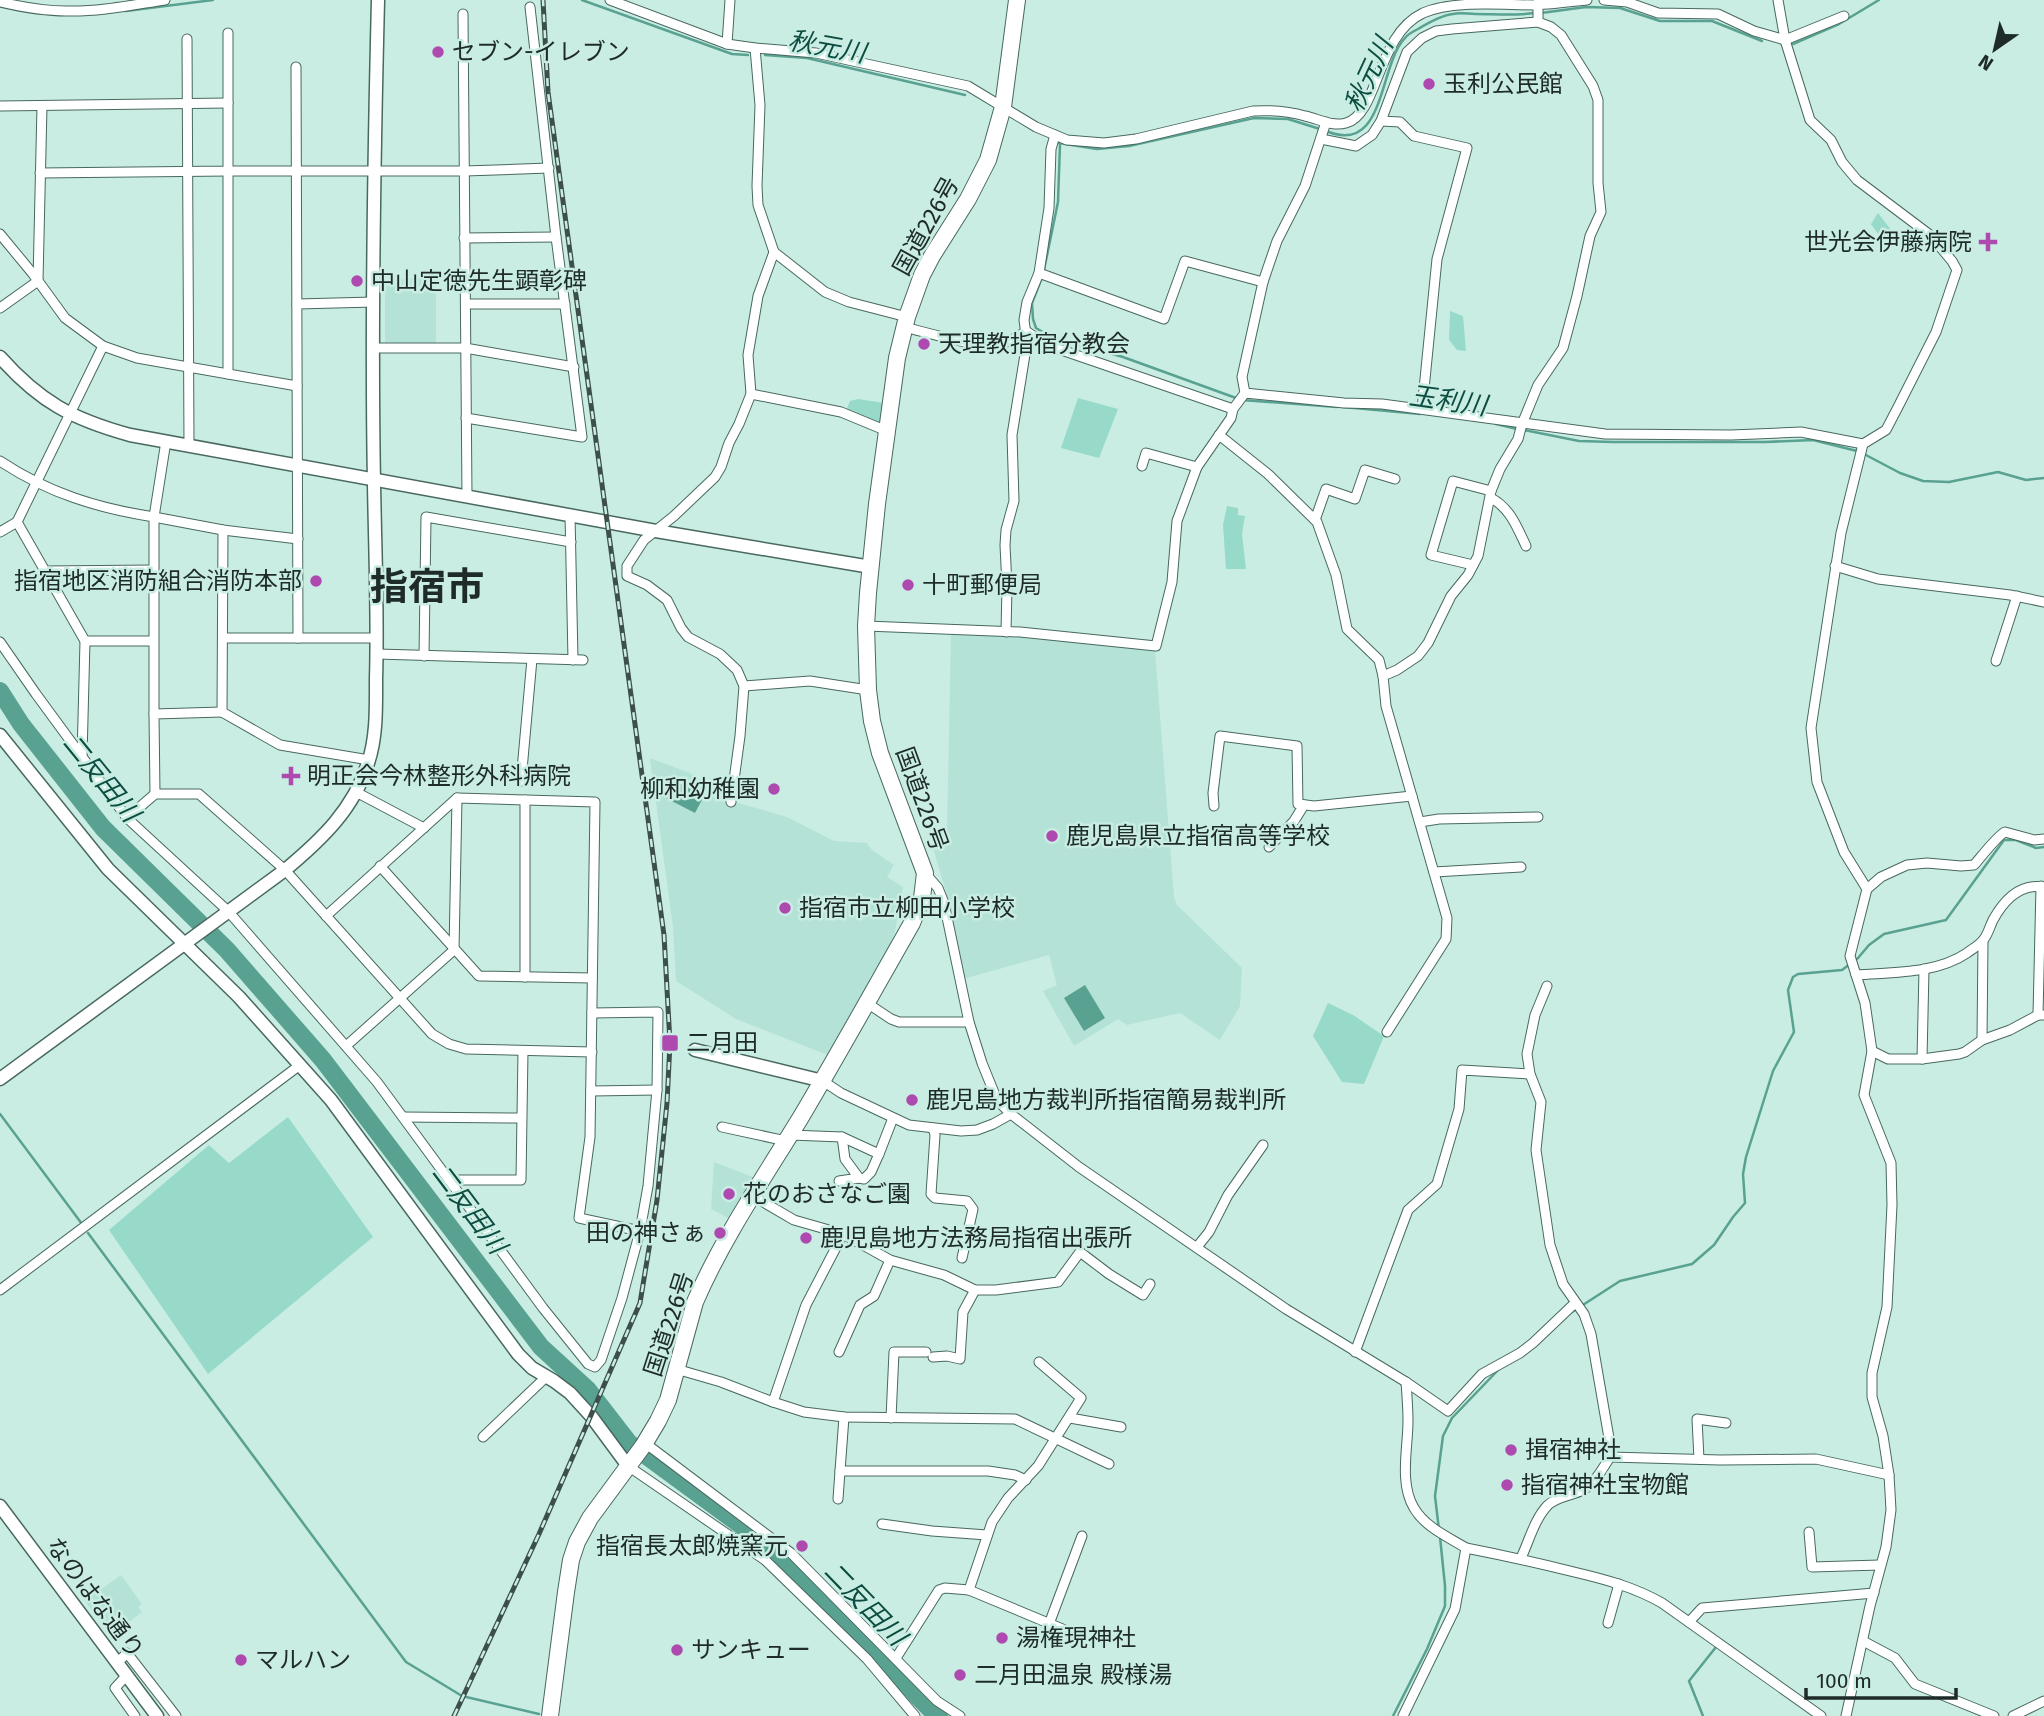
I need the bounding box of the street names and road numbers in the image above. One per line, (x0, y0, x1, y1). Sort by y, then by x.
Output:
street label: 国道226号 (887, 172, 965, 280)
street label: 国道226号 (890, 743, 954, 855)
street label: 国道226号 (639, 1268, 699, 1380)
street label: なのはな通り (40, 1532, 150, 1664)

